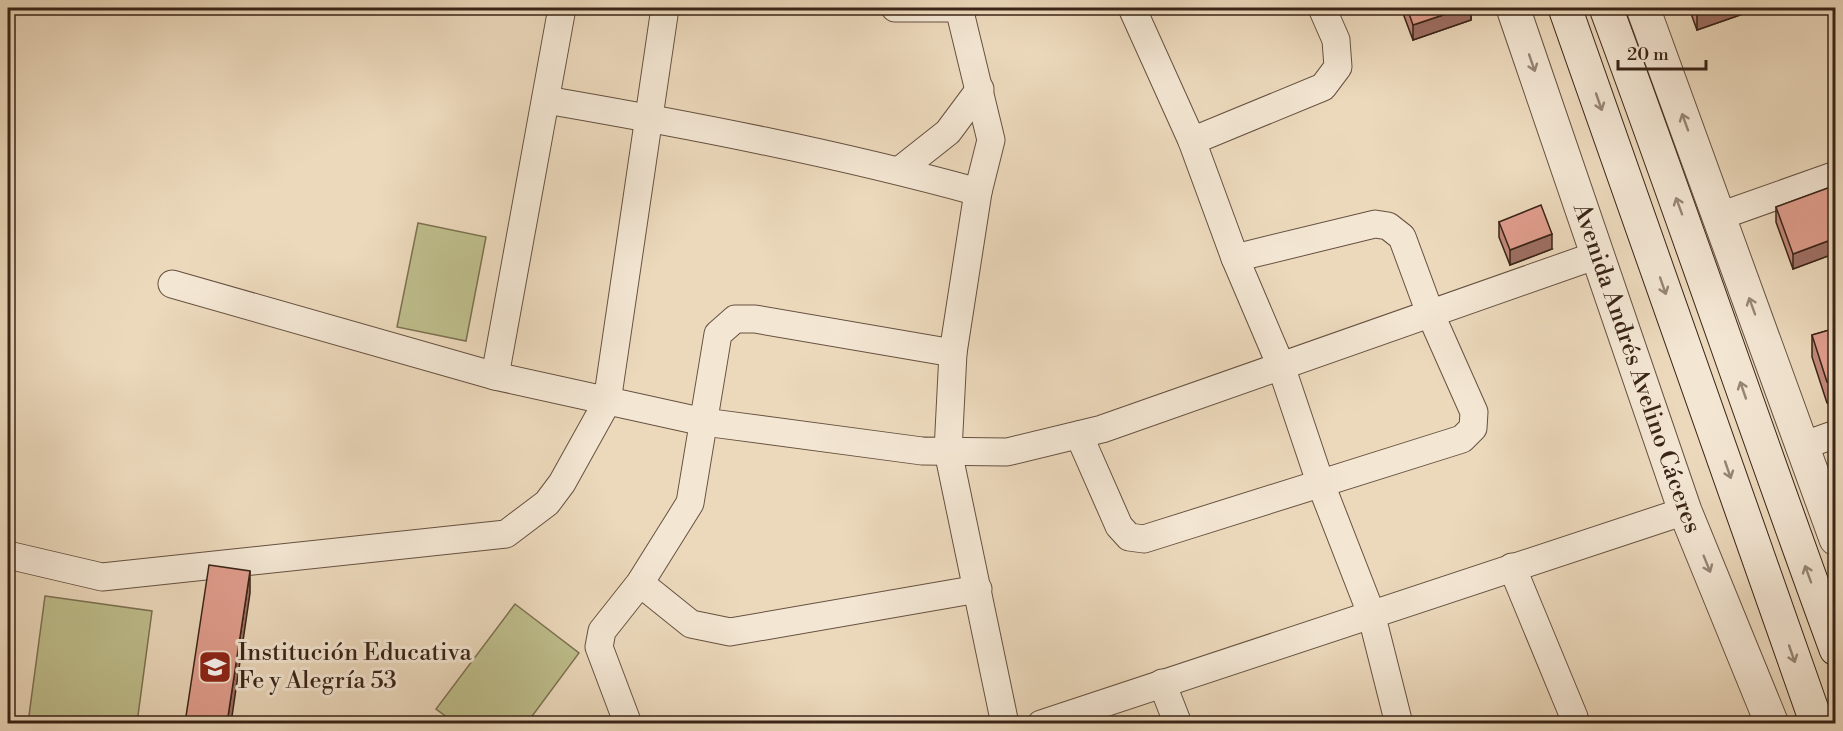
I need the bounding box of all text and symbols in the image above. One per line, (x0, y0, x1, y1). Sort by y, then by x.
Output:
scale bar (1618, 33, 1706, 71)
text: 20 m (1627, 43, 1669, 66)
one-way arrow (1527, 53, 1538, 72)
one-way arrow (1594, 92, 1605, 111)
one-way arrow (1679, 114, 1690, 132)
one-way arrow (1673, 197, 1684, 216)
street label: Avenida Andrés Avelino Cáceres (1566, 199, 1708, 538)
one-way arrow (1659, 276, 1670, 295)
one-way arrow (1746, 297, 1757, 315)
one-way arrow (1737, 381, 1748, 400)
one-way arrow (1723, 460, 1734, 479)
one-way arrow (1702, 554, 1713, 573)
one-way arrow (1802, 565, 1813, 584)
place label: Institución Educativa Fe y Alegría 53 (238, 638, 473, 696)
one-way arrow (1788, 644, 1799, 663)
school or university icon: Institución Educativa Fe y Alegría 53 (197, 649, 233, 685)

